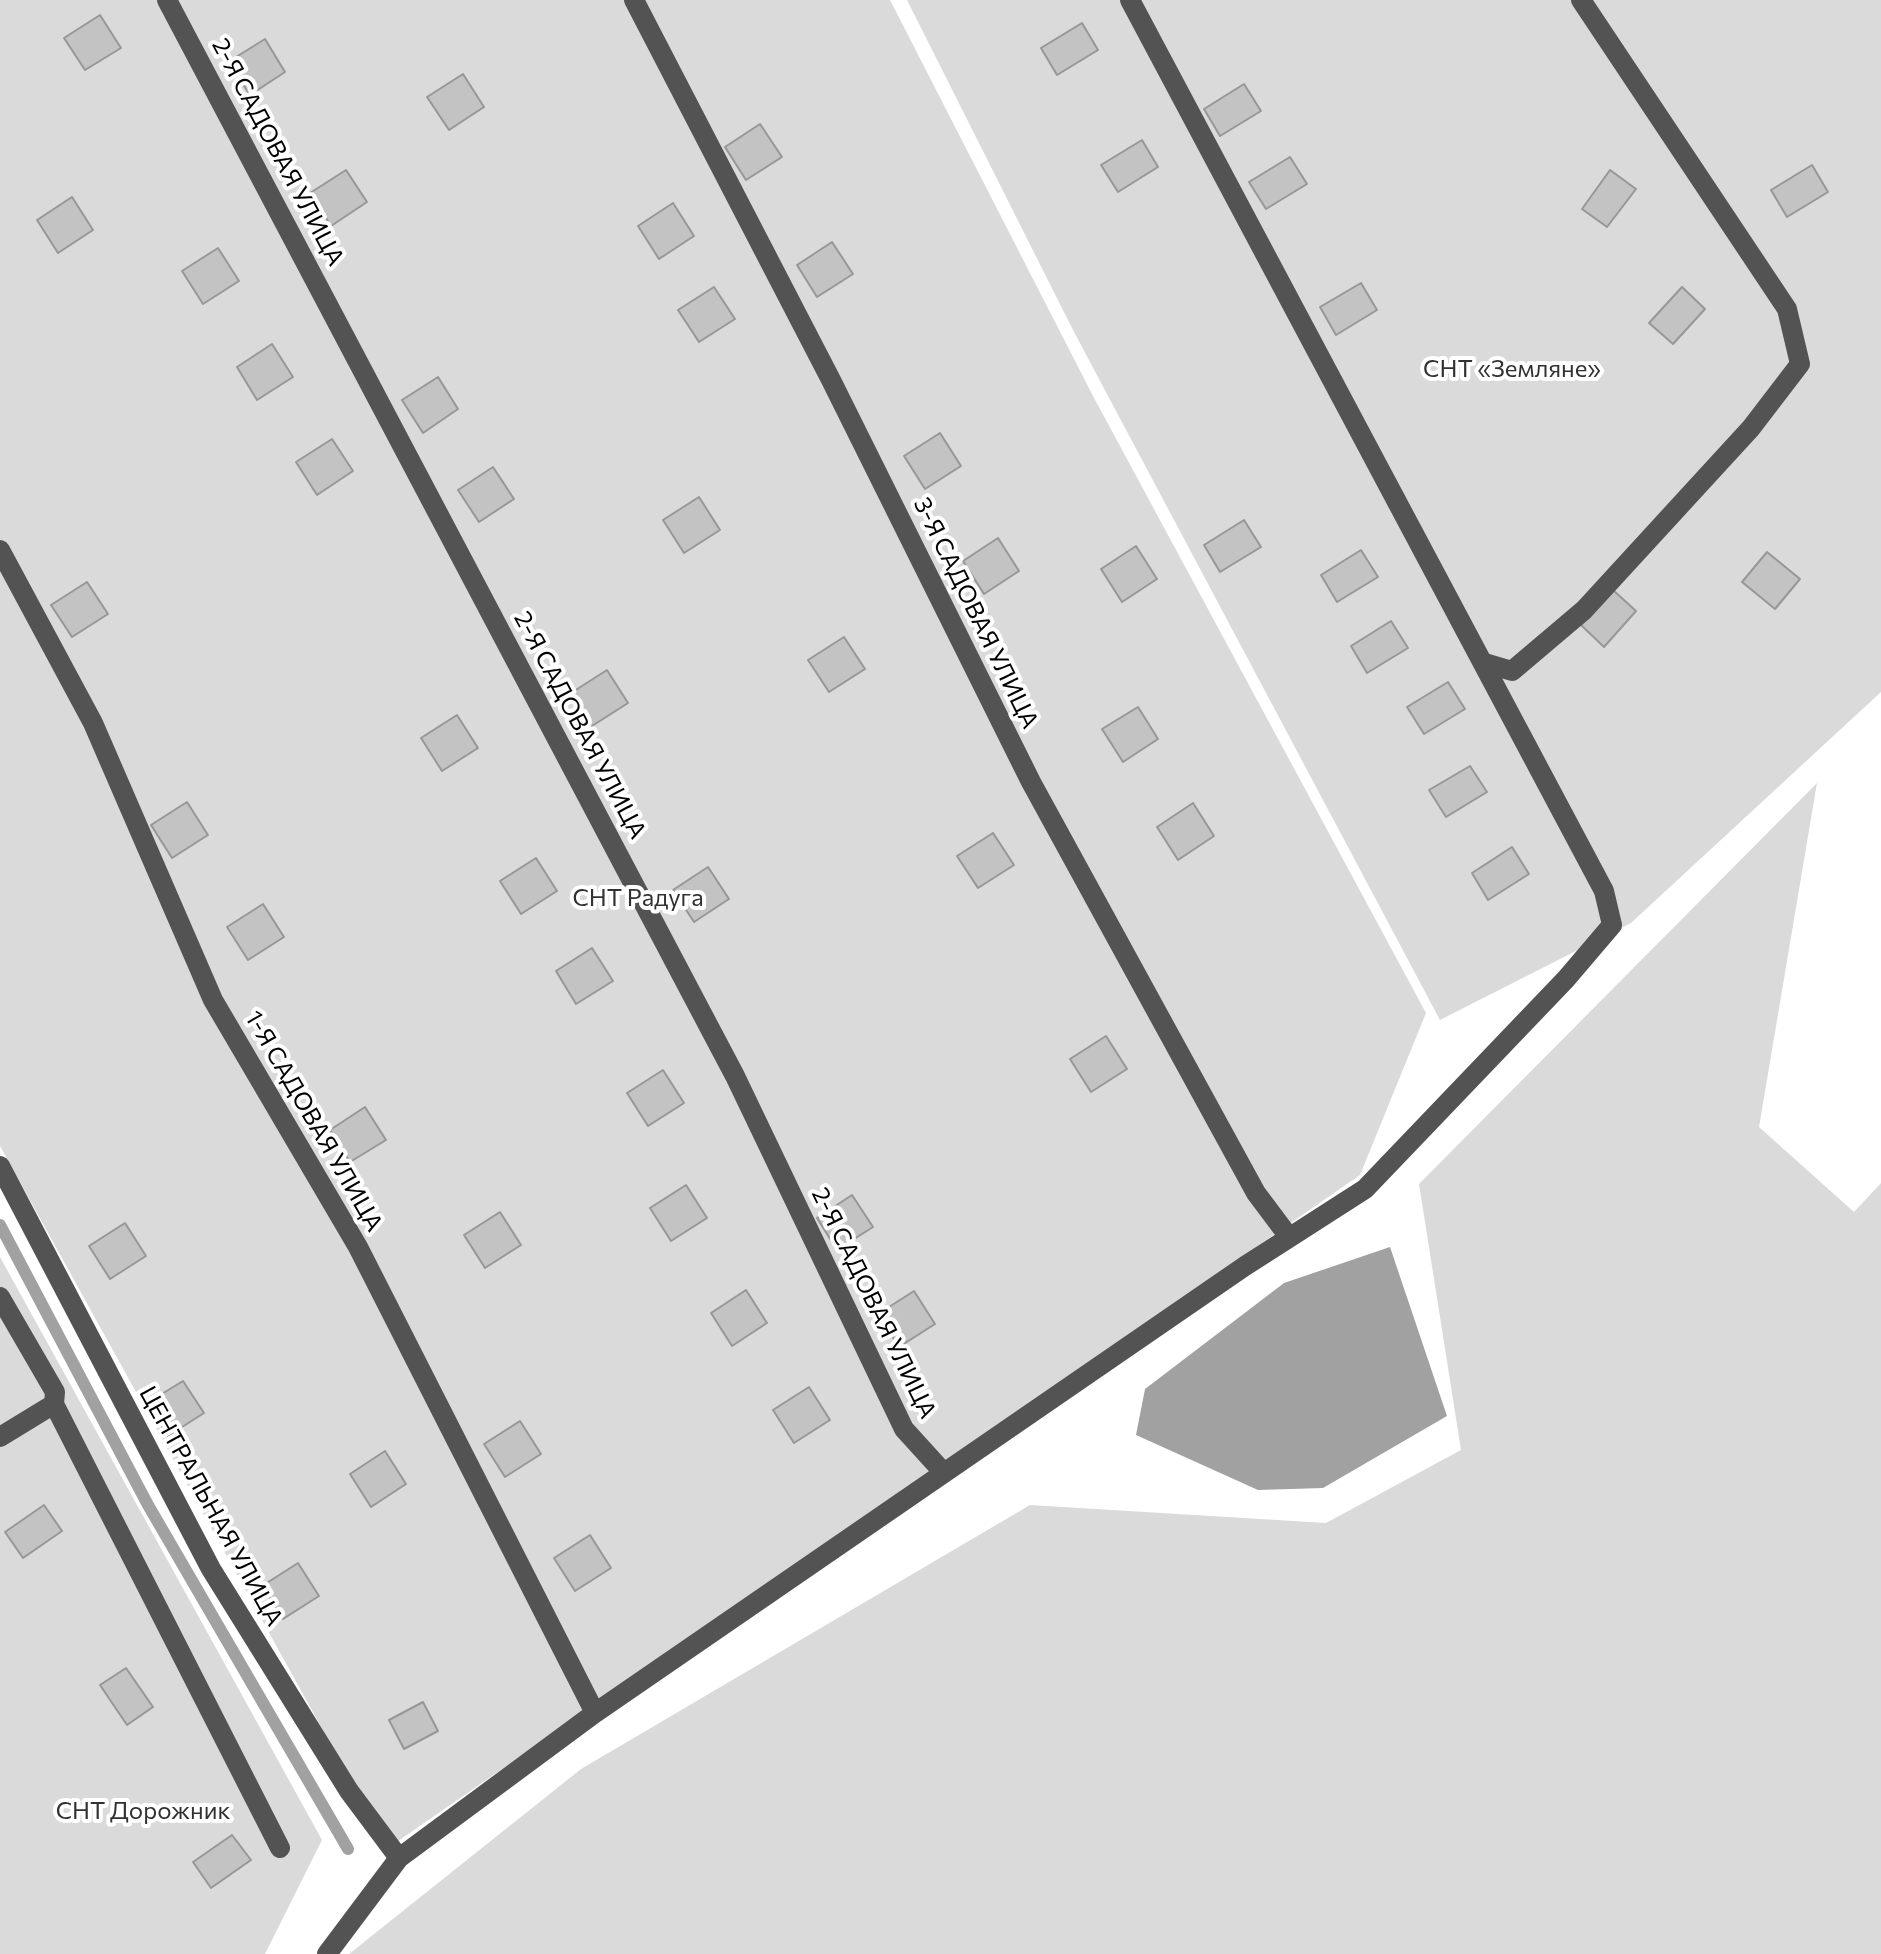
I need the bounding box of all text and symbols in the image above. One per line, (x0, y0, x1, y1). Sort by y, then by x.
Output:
street label: 2-Я САДОВАЯ УЛИЦА (206, 33, 350, 271)
park label: СНТ «Земляне» (1423, 355, 1601, 383)
street label: 3-Я САДОВАЯ УЛИЦА (907, 493, 1045, 733)
street label: 2-Я САДОВАЯ УЛИЦА (508, 606, 652, 844)
park label: СНТ Радуга (572, 884, 704, 912)
street label: 1-Я САДОВАЯ УЛИЦА (239, 1005, 389, 1237)
street label: 2-Я САДОВАЯ УЛИЦА (806, 1183, 942, 1423)
street label: ЦЕНТРАЛЬНАЯ УЛИЦА (133, 1381, 289, 1631)
park label: СНТ Дорожник (56, 1797, 230, 1825)

